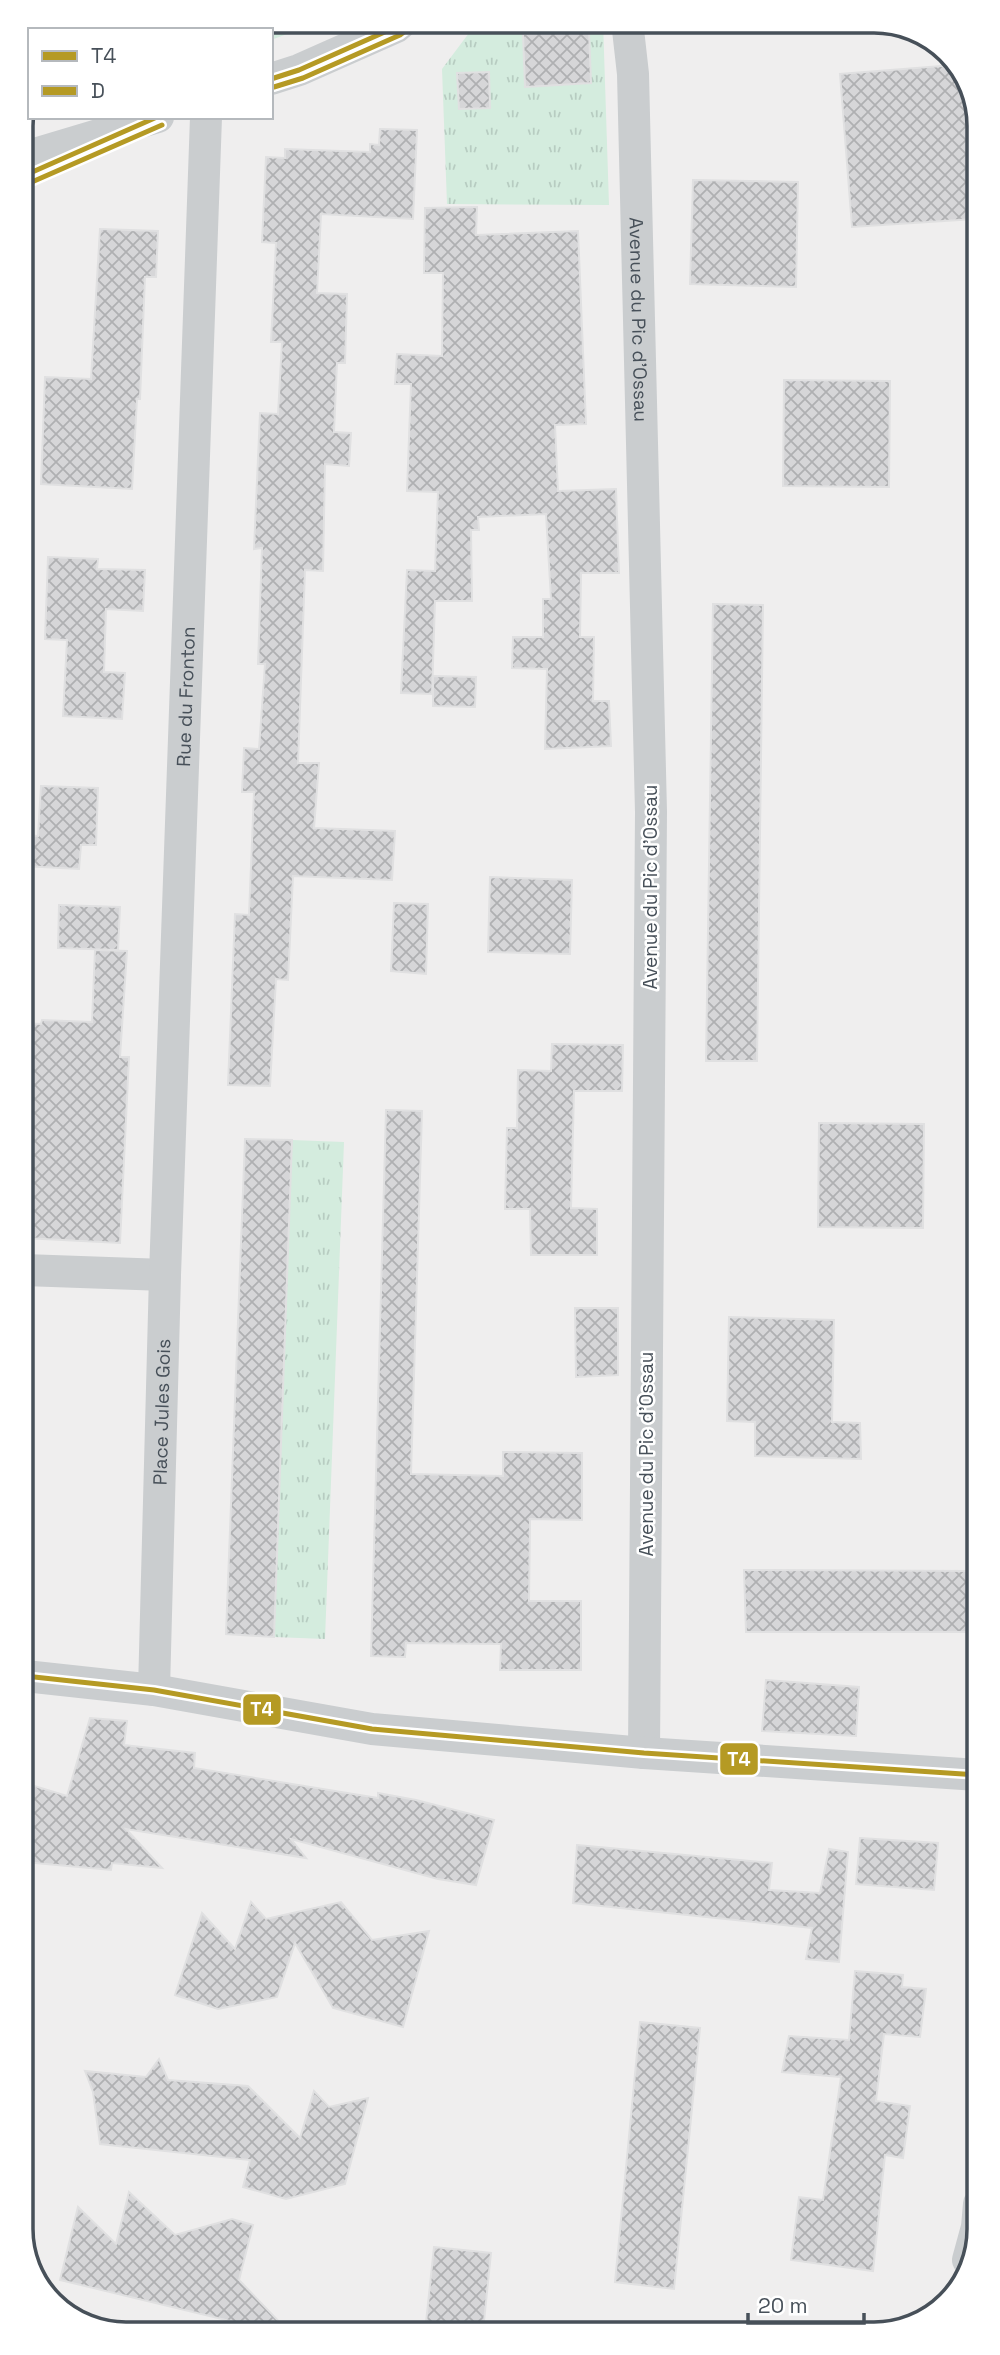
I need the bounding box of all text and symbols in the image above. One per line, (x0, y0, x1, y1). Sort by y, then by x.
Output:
legend (28, 28, 273, 119)
text: T4 (91, 42, 116, 69)
text: D (91, 77, 105, 104)
street label: Avenue du Pic d'Ossau (623, 217, 653, 422)
street label: Rue du Fronton (171, 626, 201, 767)
street label: Avenue du Pic d'Ossau (638, 785, 663, 989)
street label: Place Jules Gois (147, 1339, 176, 1486)
street label: Avenue du Pic d'Ossau (634, 1352, 659, 1556)
line badge: T4 (242, 1693, 282, 1726)
text: T4 (250, 1697, 274, 1722)
line badge: T4 (719, 1742, 759, 1776)
text: T4 (727, 1747, 751, 1772)
scale bar (748, 2282, 864, 2326)
text: 20 m (758, 2292, 808, 2319)

